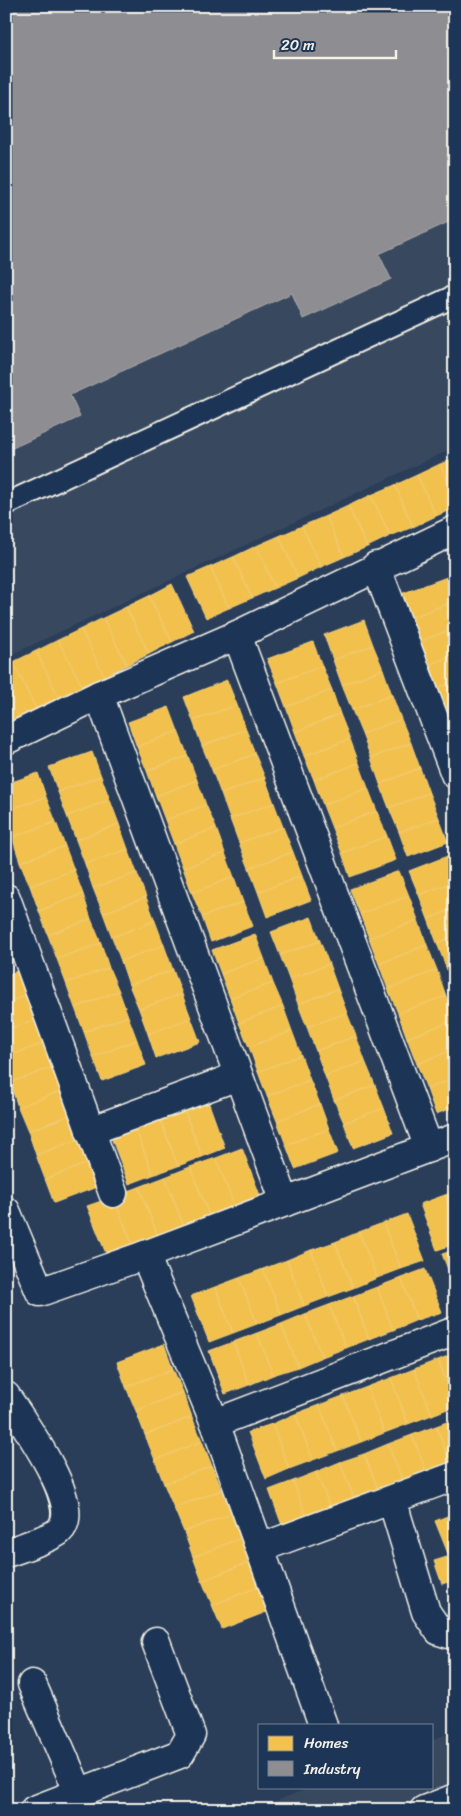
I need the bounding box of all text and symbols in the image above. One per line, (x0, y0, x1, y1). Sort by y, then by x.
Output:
scale bar (274, 28, 396, 60)
text: 20 m (281, 32, 315, 58)
legend (258, 1724, 434, 1788)
text: Homes (304, 1730, 348, 1756)
text: Industry (303, 1756, 361, 1782)

